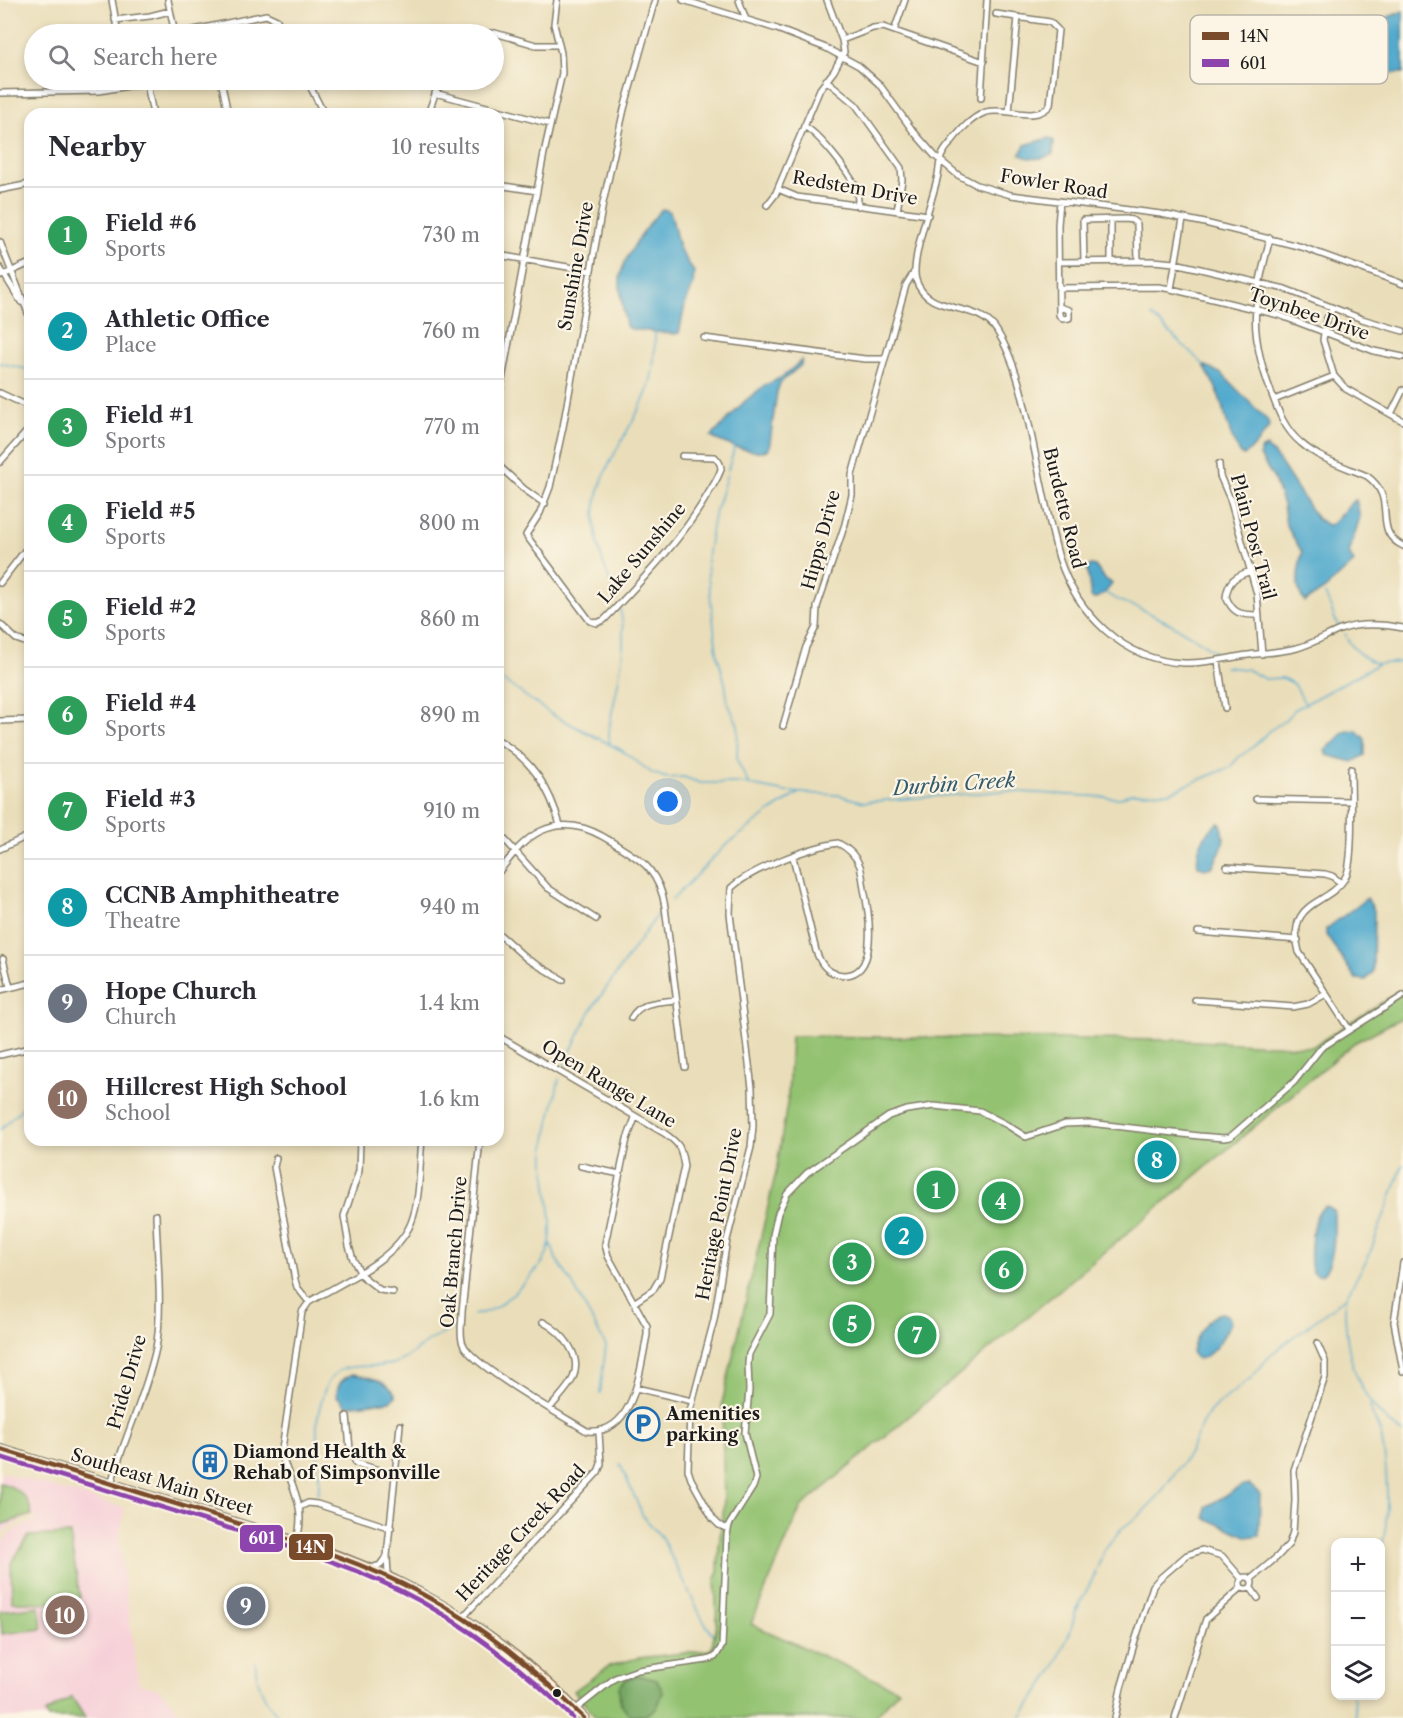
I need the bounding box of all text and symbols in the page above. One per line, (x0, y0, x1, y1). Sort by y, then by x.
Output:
legend (1190, 15, 1388, 84)
search box (24, 24, 504, 90)
text: 14N (1240, 26, 1269, 46)
icon: search (45, 41, 78, 74)
text: Search here (93, 44, 218, 71)
text: 601 (1240, 53, 1267, 73)
text: Nearby (48, 131, 146, 163)
text: 10 results (391, 135, 480, 159)
street label: Fowler Road (999, 165, 1109, 203)
street label: Redstem Drive (791, 166, 919, 210)
street label: Sunshine Drive (554, 200, 598, 332)
text: Field #6 (105, 210, 196, 237)
text: 1 (63, 223, 72, 247)
text: 730 m (423, 223, 480, 247)
text: Sports (105, 237, 166, 261)
street label: Toynbee Drive (1246, 283, 1372, 345)
text: Athletic Office (105, 306, 270, 333)
text: 2 (62, 319, 73, 343)
text: 760 m (422, 319, 480, 343)
text: Place (105, 333, 156, 357)
text: Field #1 (105, 402, 193, 429)
text: 3 (62, 415, 73, 439)
text: 770 m (424, 415, 480, 439)
text: Sports (105, 429, 166, 453)
street label: Burdette Road (1038, 445, 1090, 571)
street label: Plain Post Trail (1226, 472, 1280, 602)
street label: Hipps Drive (797, 488, 845, 592)
text: Field #5 (105, 498, 195, 525)
street label: Lake Sunshine (593, 498, 691, 608)
text: 4 (62, 511, 73, 535)
text: 800 m (419, 511, 480, 535)
text: Sports (105, 525, 166, 549)
text: Field #2 (105, 594, 196, 621)
text: 5 (62, 607, 73, 631)
text: 860 m (420, 607, 480, 631)
text: Sports (105, 621, 166, 645)
text: Field #4 (105, 690, 196, 717)
text: 6 (62, 703, 73, 727)
text: 890 m (420, 703, 480, 727)
text: Sports (105, 717, 166, 741)
water label: Durbin Creek (890, 768, 1017, 800)
text: Field #3 (105, 786, 196, 813)
your location (653, 787, 682, 816)
text: 7 (62, 799, 73, 823)
text: 910 m (423, 799, 480, 823)
text: Sports (105, 813, 166, 837)
text: CCNB Amphitheatre (105, 882, 339, 909)
text: 8 (61, 895, 74, 919)
text: 940 m (420, 895, 480, 919)
text: Theatre (105, 909, 181, 933)
text: Hope Church (105, 978, 257, 1005)
text: 9 (62, 991, 73, 1015)
text: 1.4 km (419, 991, 480, 1015)
text: Church (105, 1005, 176, 1029)
street label: Open Range Lane (538, 1035, 680, 1133)
text: Hillcrest High School (105, 1074, 347, 1101)
text: 10 (57, 1087, 78, 1111)
text: 1.6 km (419, 1087, 480, 1111)
text: School (105, 1101, 170, 1125)
street label: Heritage Point Drive (691, 1126, 747, 1302)
pin: 8 (1138, 1138, 1176, 1182)
pin: 1 (916, 1168, 956, 1212)
street label: Oak Branch Drive (436, 1175, 472, 1329)
pin: 4 (982, 1178, 1020, 1224)
pin: 2 (884, 1214, 924, 1258)
pin: 3 (832, 1240, 872, 1284)
pin: 6 (984, 1248, 1024, 1292)
pin: 5 (832, 1302, 872, 1346)
pin: 7 (898, 1312, 936, 1358)
street label: Pride Drive (103, 1332, 151, 1432)
place label: Amenities parking (665, 1403, 760, 1446)
parking icon: Amenities parking (625, 1406, 661, 1442)
place label: Diamond Health & Rehab of Simpsonville (233, 1441, 441, 1484)
street label: Southeast Main Street (68, 1444, 256, 1520)
building icon: Diamond Health & Rehab of Simpsonville (192, 1444, 228, 1480)
street label: Heritage Creek Road (452, 1460, 590, 1606)
line badge: 601 (239, 1524, 284, 1553)
text: 601 (249, 1528, 276, 1548)
line badge: 14N (288, 1533, 334, 1561)
text: 14N (296, 1537, 326, 1557)
map controls (1331, 1538, 1385, 1700)
button: + (1331, 1538, 1385, 1592)
pin: 9 (226, 1584, 266, 1628)
pin: 10 (46, 1592, 84, 1638)
button: − (1331, 1592, 1385, 1646)
button: layers (1331, 1646, 1385, 1700)
unlabelled marker (551, 1687, 563, 1699)

